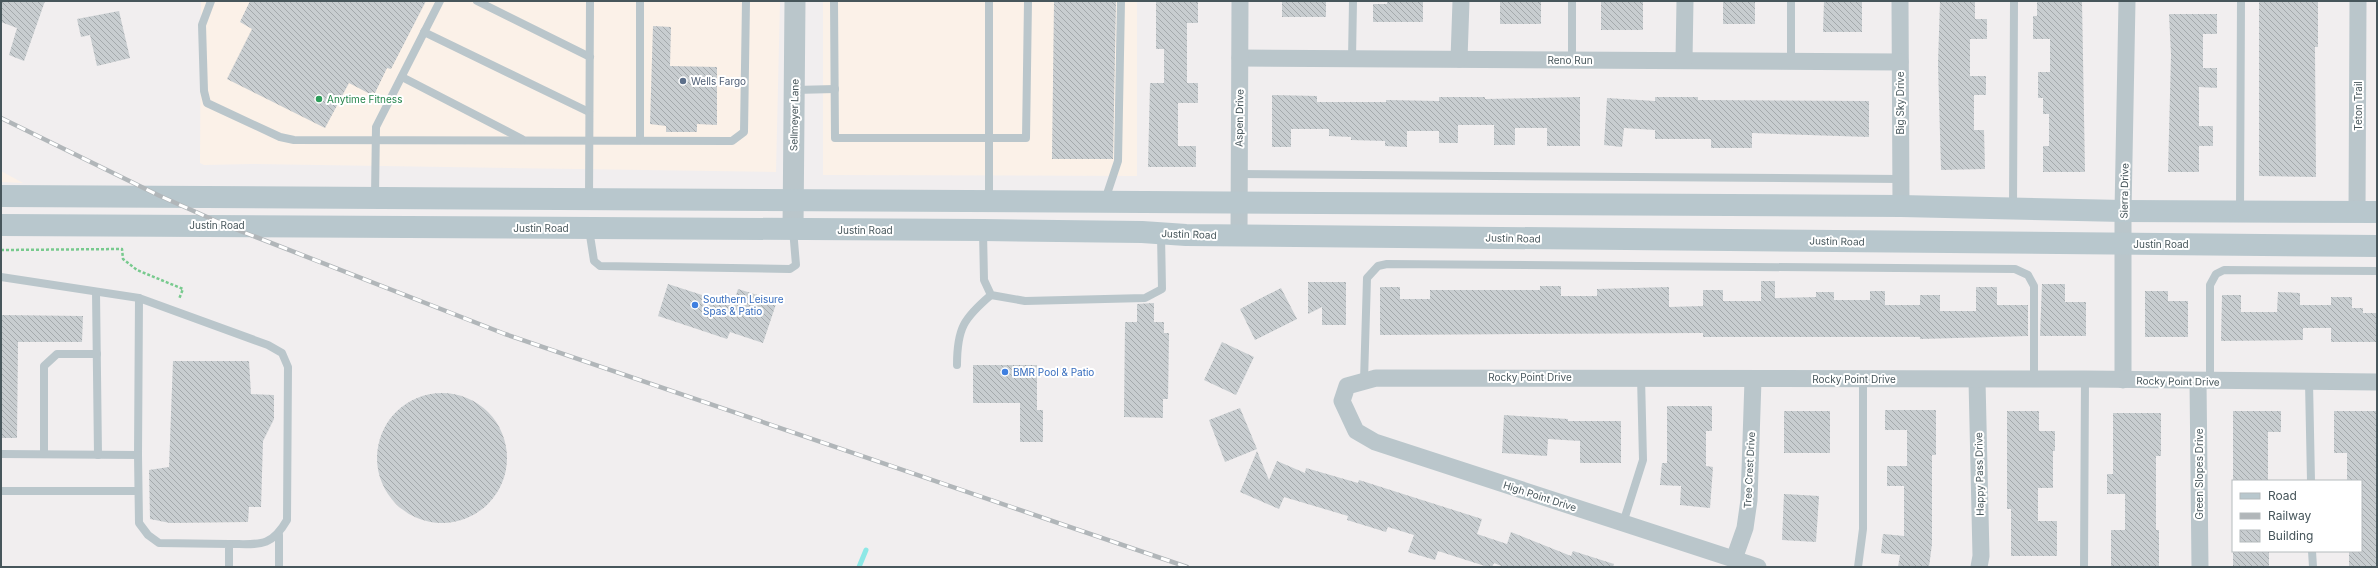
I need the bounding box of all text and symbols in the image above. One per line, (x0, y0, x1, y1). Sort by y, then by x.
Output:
street label: Reno Run (1547, 54, 1593, 66)
street label: Big Sky Drive (1894, 71, 1906, 135)
place label: Wells Fargo (691, 75, 746, 87)
marker: Wells Fargo (678, 76, 688, 86)
street label: Sellmeyer Lane (787, 79, 801, 151)
street label: Teton Trail (2352, 81, 2364, 131)
street label: Aspen Drive (1232, 89, 1246, 147)
place label: Anytime Fitness (327, 93, 402, 105)
marker: Anytime Fitness (314, 94, 324, 104)
street label: Sierra Drive (2118, 163, 2130, 219)
street label: Justin Road (189, 219, 245, 231)
street label: Justin Road (513, 222, 569, 234)
street label: Justin Road (837, 224, 893, 236)
street label: Justin Road (1161, 227, 1217, 241)
street label: Justin Road (1485, 232, 1541, 244)
street label: Justin Road (1809, 235, 1865, 247)
street label: Justin Road (2133, 238, 2189, 250)
place label: Southern Leisure Spas & Patio (703, 293, 784, 317)
marker: Southern Leisure Spas & Patio (690, 300, 700, 310)
place label: BMR Pool & Patio (1013, 366, 1094, 378)
marker: BMR Pool & Patio (1000, 367, 1010, 377)
street label: Rocky Point Drive (1488, 371, 1572, 383)
street label: Rocky Point Drive (1812, 373, 1896, 385)
street label: Rocky Point Drive (2136, 374, 2220, 388)
street label: Green Slopes Drive (2193, 428, 2205, 520)
street label: Tree Crest Drive (1741, 431, 1757, 509)
street label: Happy Pass Drive (1972, 432, 1986, 516)
street label: High Point Drive (1502, 479, 1578, 514)
legend (2232, 480, 2362, 552)
text: Road (2268, 488, 2297, 503)
text: Railway (2268, 508, 2312, 523)
text: Building (2268, 528, 2313, 543)

